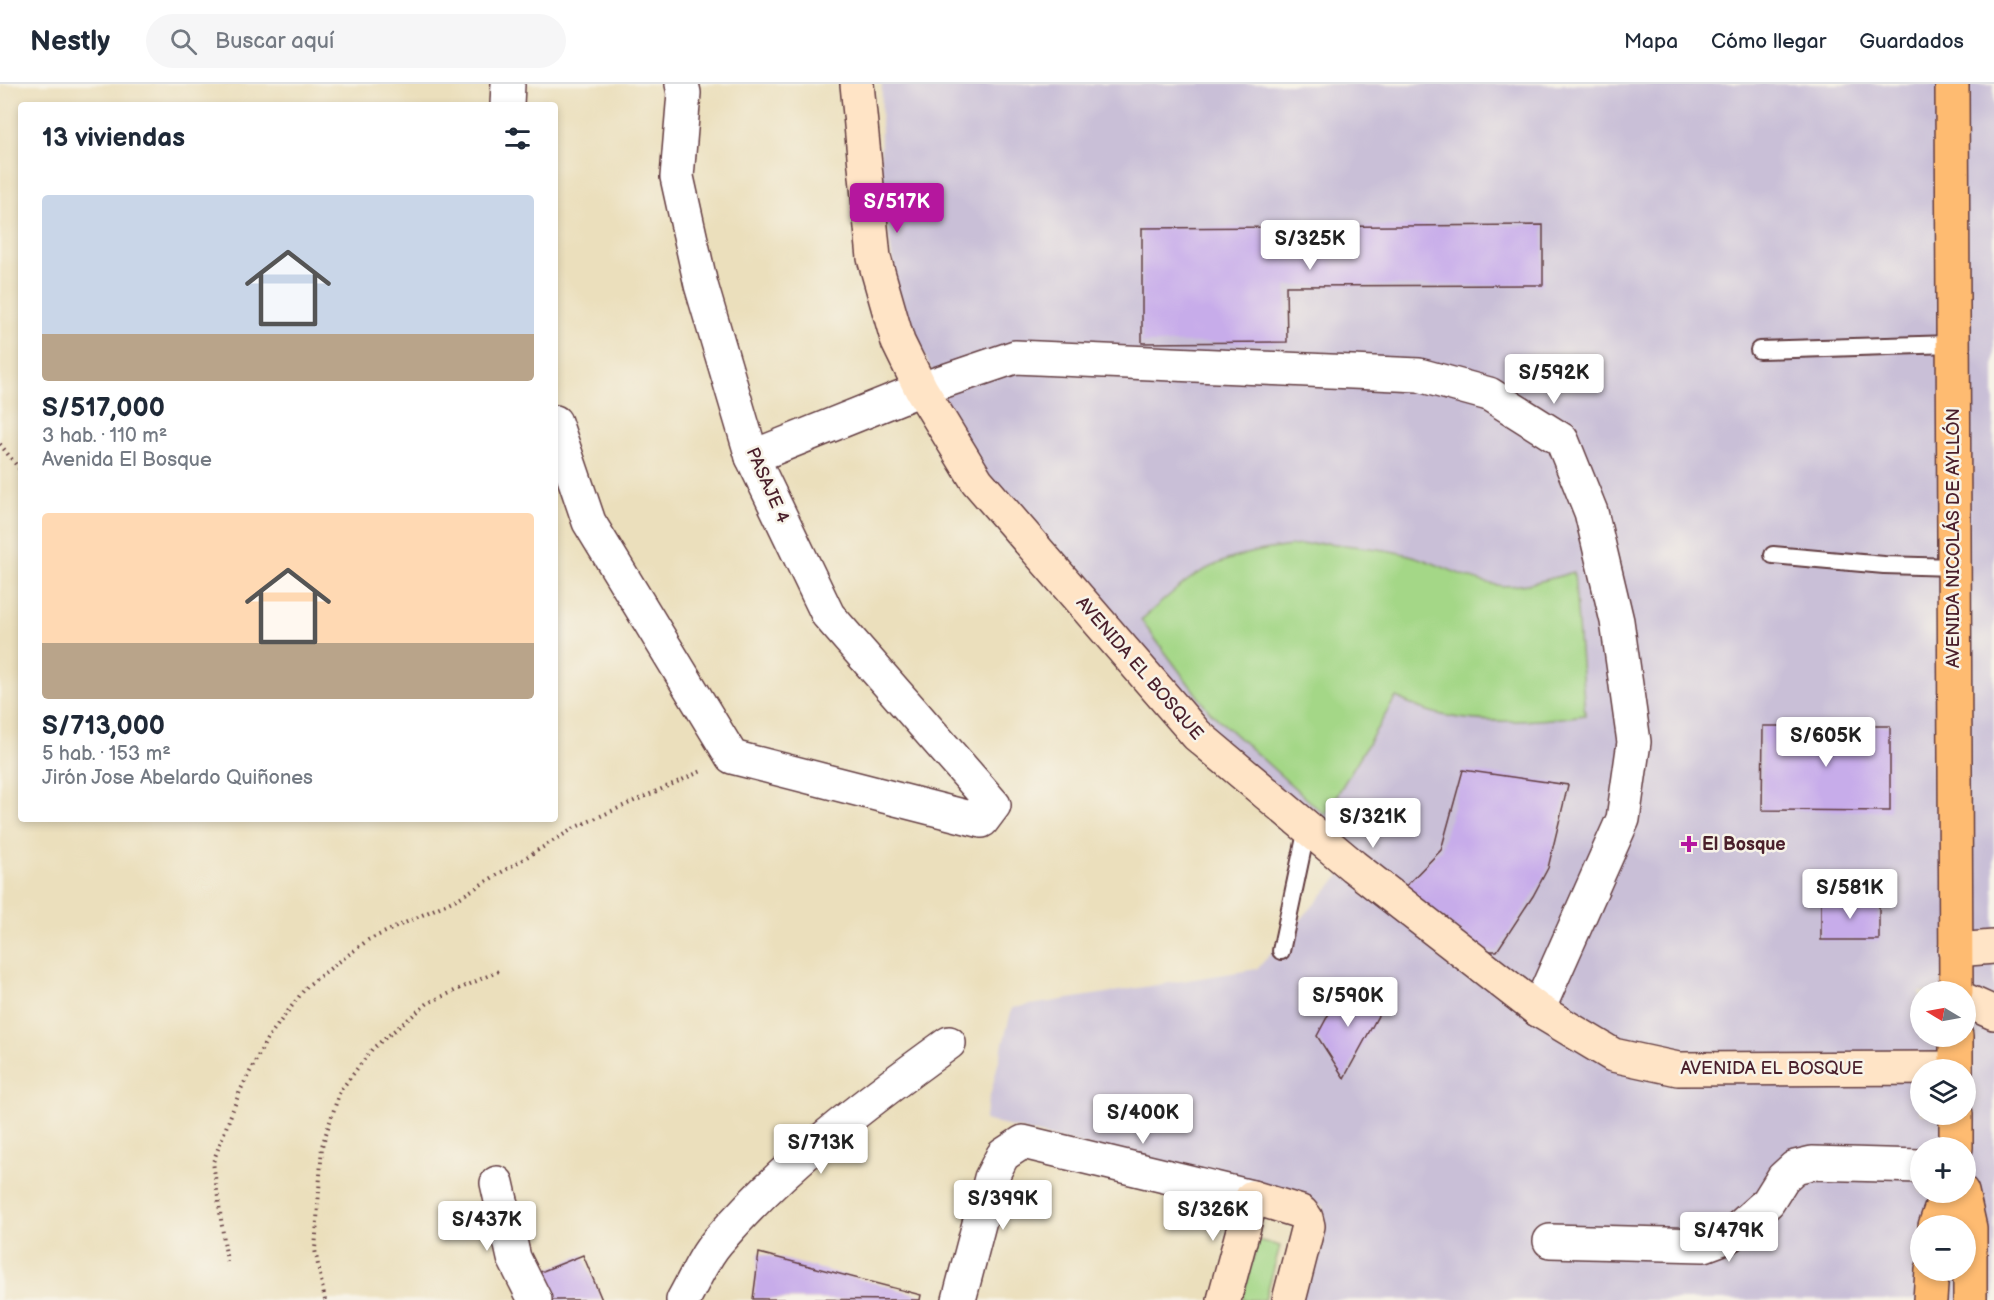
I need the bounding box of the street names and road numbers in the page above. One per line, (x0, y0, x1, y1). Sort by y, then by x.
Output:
street label: AVENIDA NICOLÁS DE AYLLÓN (1941, 408, 1964, 668)
street label: PASAJE 4 (742, 444, 793, 526)
street label: AVENIDA EL BOSQUE (1072, 592, 1208, 744)
street label: AVENIDA EL BOSQUE (1681, 1058, 1864, 1079)

